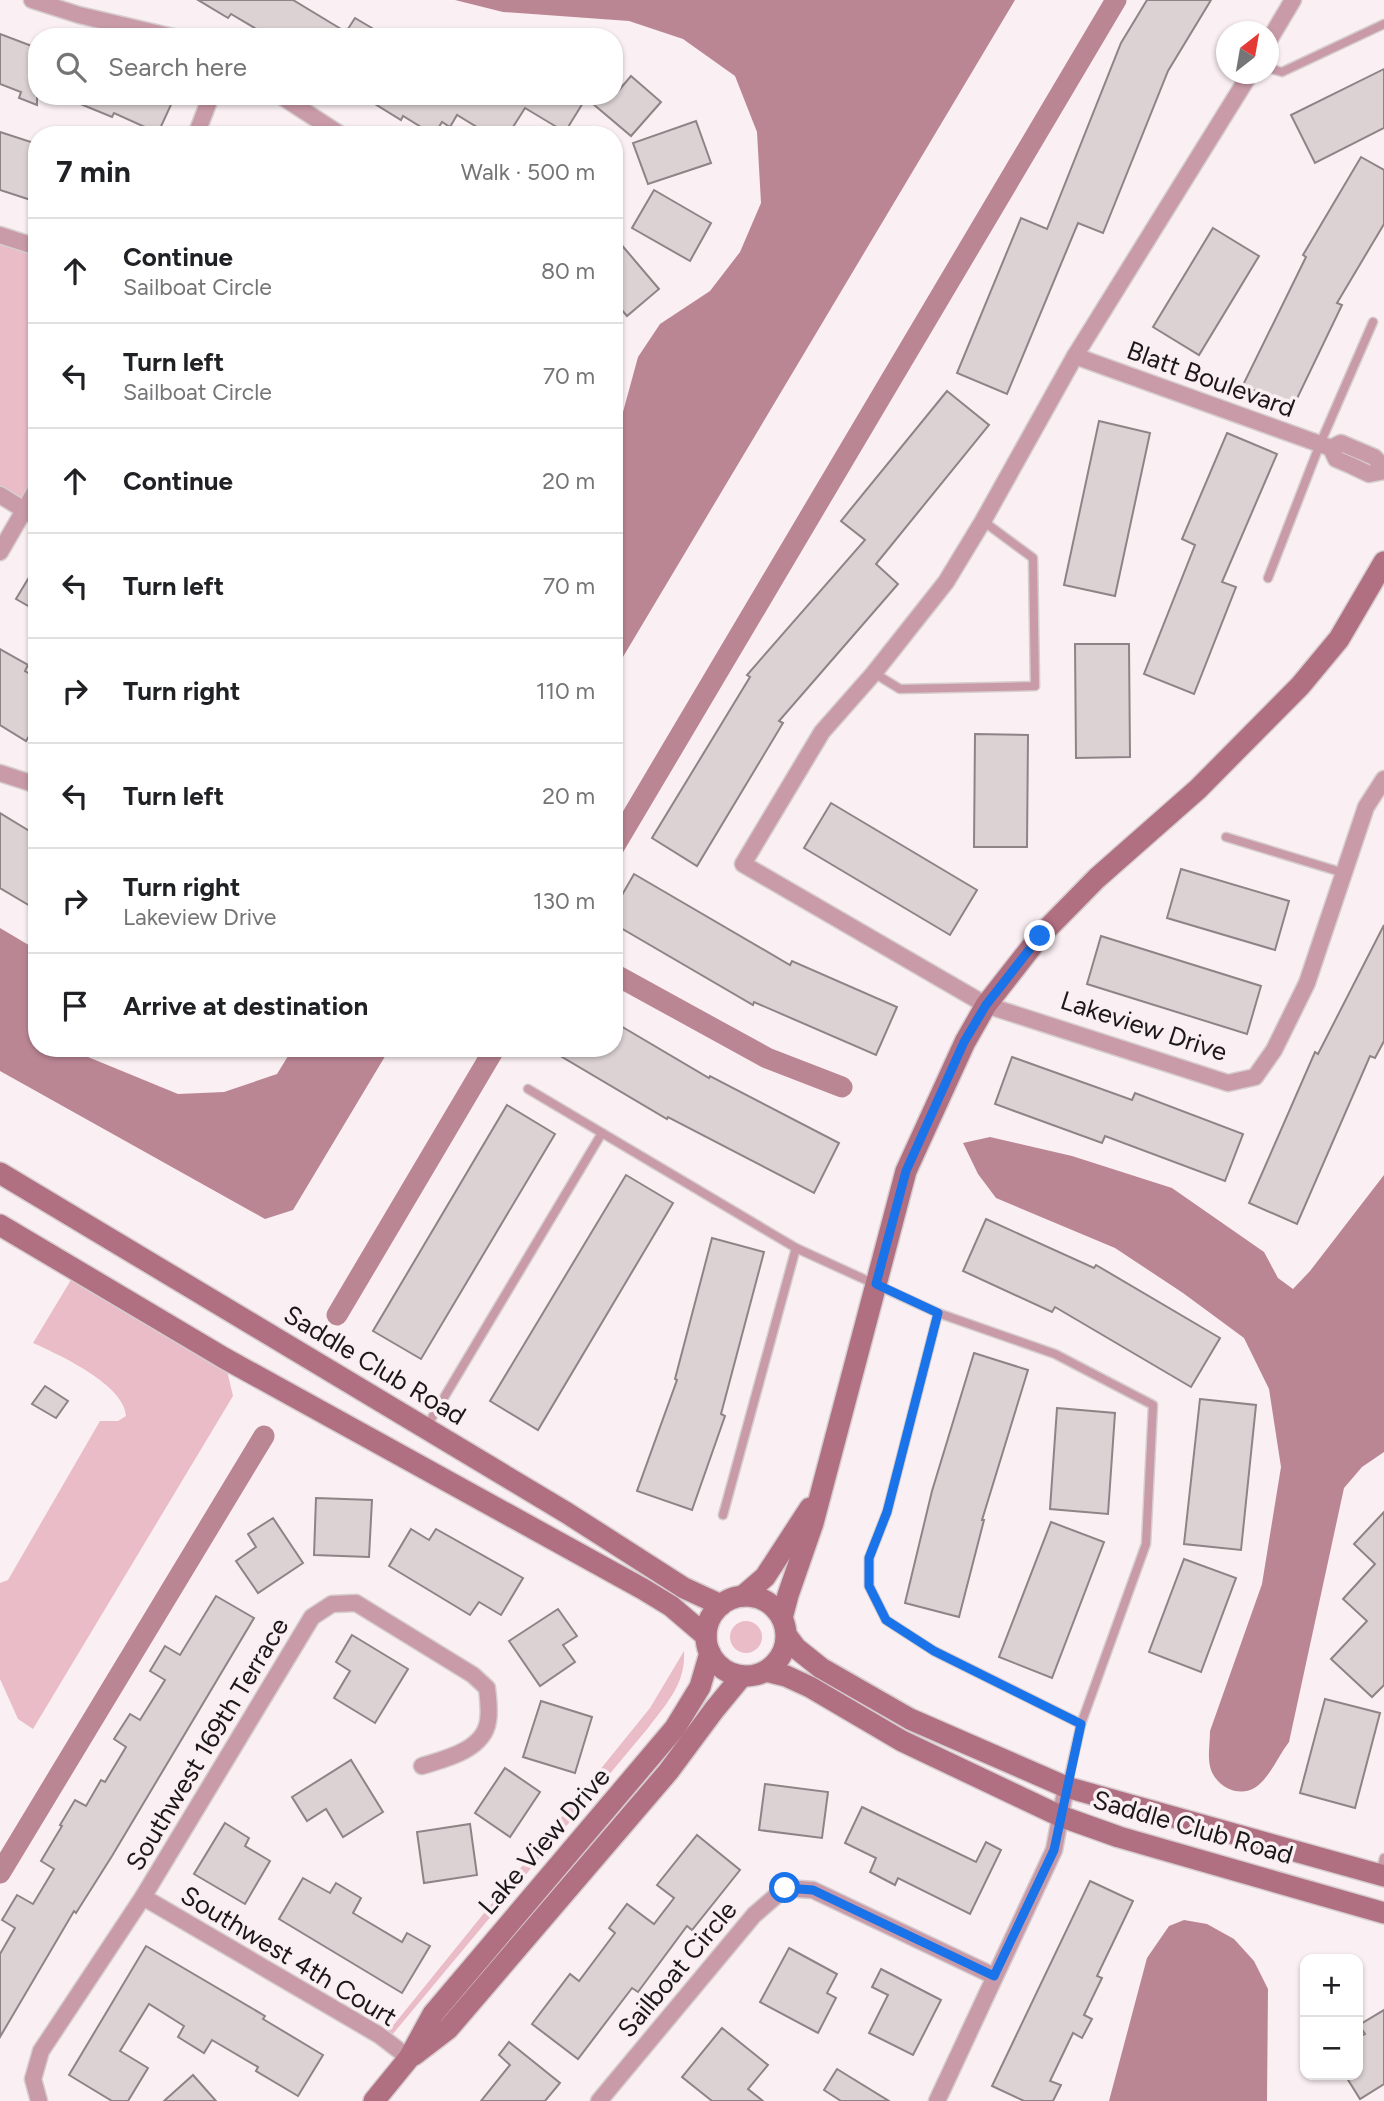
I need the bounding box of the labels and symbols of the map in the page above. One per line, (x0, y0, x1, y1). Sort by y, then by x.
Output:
north arrow (1216, 21, 1279, 84)
street label: Blatt Boulevard (1123, 334, 1299, 424)
route end (1024, 920, 1055, 951)
street label: Lakeview Drive (1057, 984, 1231, 1068)
street label: Saddle Club Road (278, 1298, 472, 1432)
street label: Southwest 169th Terrace (119, 1612, 295, 1876)
street label: Lake View Drive (471, 1761, 617, 1921)
street label: Saddle Club Road (1089, 1783, 1297, 1871)
route start (769, 1872, 800, 1903)
street label: Southwest 4th Court (175, 1879, 403, 2033)
street label: Sailboat Circle (611, 1894, 743, 2044)

